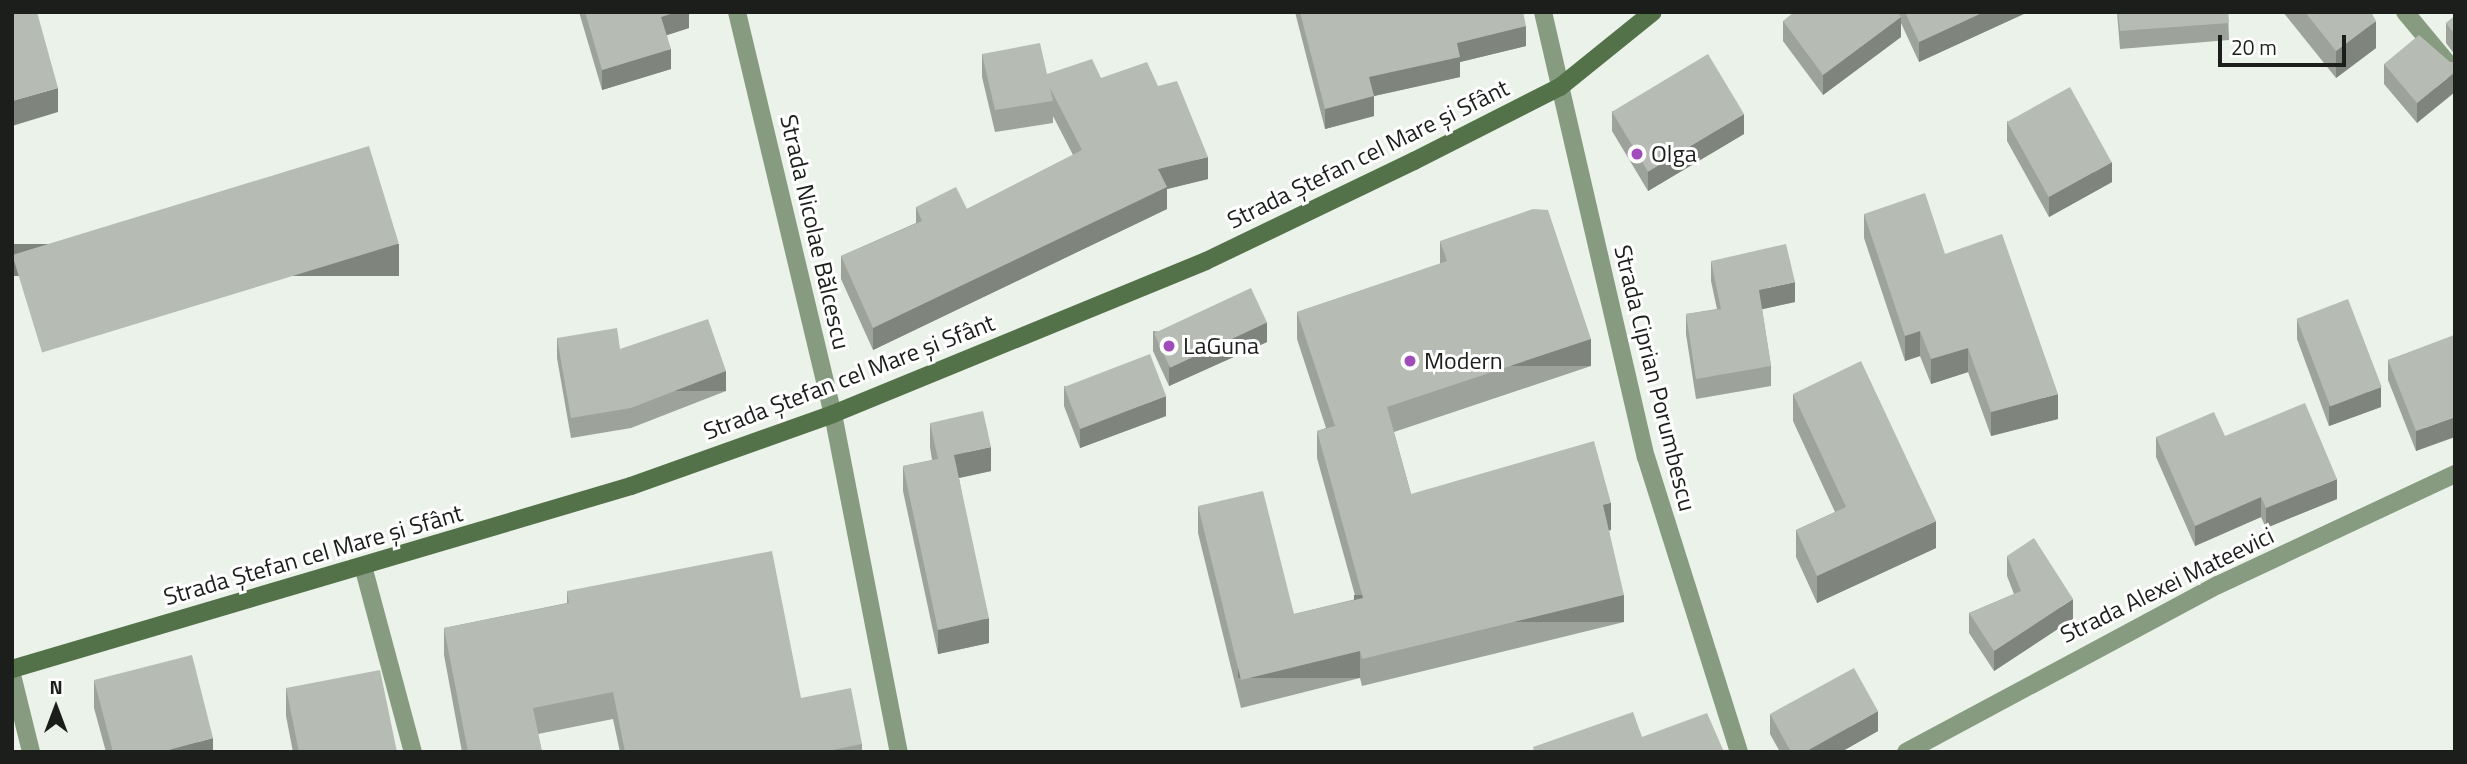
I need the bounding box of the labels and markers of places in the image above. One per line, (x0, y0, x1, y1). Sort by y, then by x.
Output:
place label: Olga (1651, 140, 1697, 168)
marker: Olga (1629, 146, 1645, 162)
place label: LaGuna (1183, 332, 1259, 360)
marker: LaGuna (1161, 338, 1177, 354)
place label: Modern (1424, 347, 1503, 375)
marker: Modern (1402, 353, 1418, 369)

